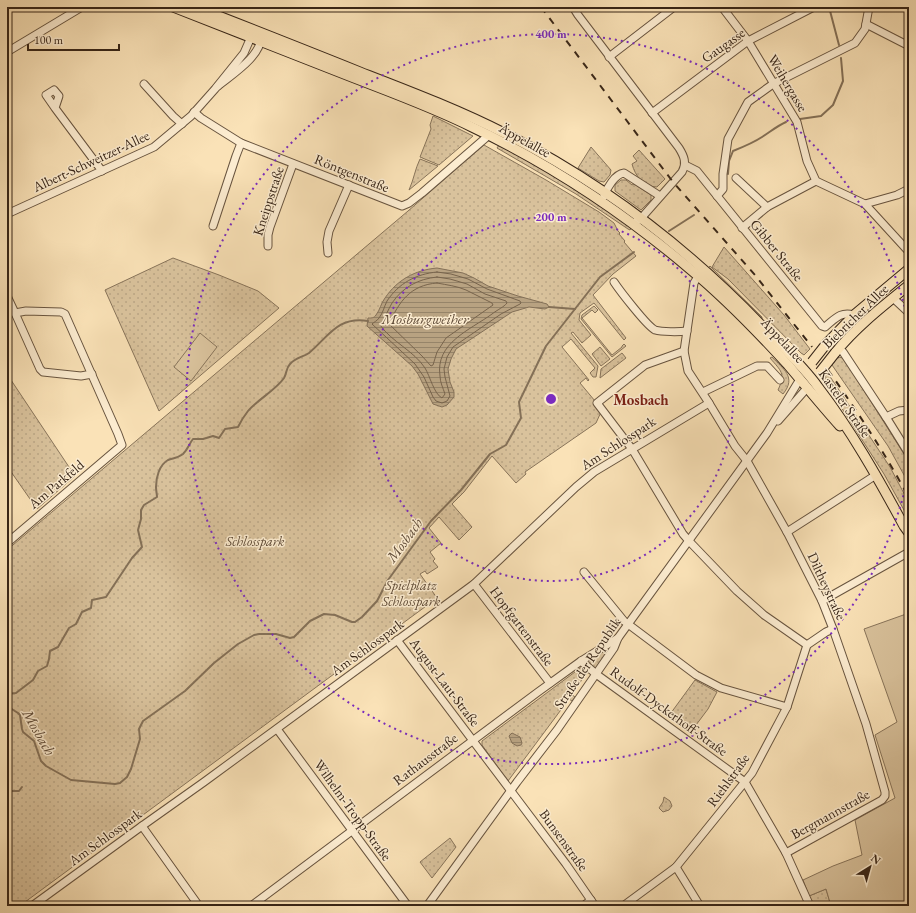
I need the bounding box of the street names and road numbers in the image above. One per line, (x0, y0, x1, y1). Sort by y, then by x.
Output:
street label: Gaugasse (698, 23, 749, 67)
street label: Weihergasse (764, 51, 812, 115)
street label: Äppelallee (495, 118, 554, 162)
street label: Albert-Schweitzer-Allee (29, 126, 153, 196)
street label: Röntgenstraße (312, 150, 393, 196)
street label: Kneippstraße (248, 163, 288, 238)
street label: Gibber Straße (747, 215, 808, 285)
street label: Biebricher Allee (818, 279, 892, 352)
street label: Äppelallee (757, 313, 809, 367)
street label: Kasteler Straße (815, 365, 875, 441)
street label: Am Schlosspark (576, 412, 659, 474)
street label: Am Parkfeld (24, 455, 88, 513)
street label: Diltheystraße (804, 549, 851, 623)
street label: Hopfgartenstraße (486, 583, 558, 670)
street label: Straße der Republik (550, 613, 625, 712)
street label: Am Schlosspark (326, 614, 407, 680)
street label: August-Laut-Straße (405, 633, 485, 730)
street label: Rudolf-Dyckerhoff-Straße (607, 662, 732, 760)
street label: Rathausstraße (389, 729, 461, 789)
street label: Riehlstraße (703, 750, 754, 810)
street label: Wilhelm-Tropp-Straße (310, 756, 396, 865)
street label: Bergmannstraße (787, 785, 873, 843)
street label: Am Schlosspark (64, 804, 145, 870)
street label: Bunsenstraße (536, 806, 593, 875)

